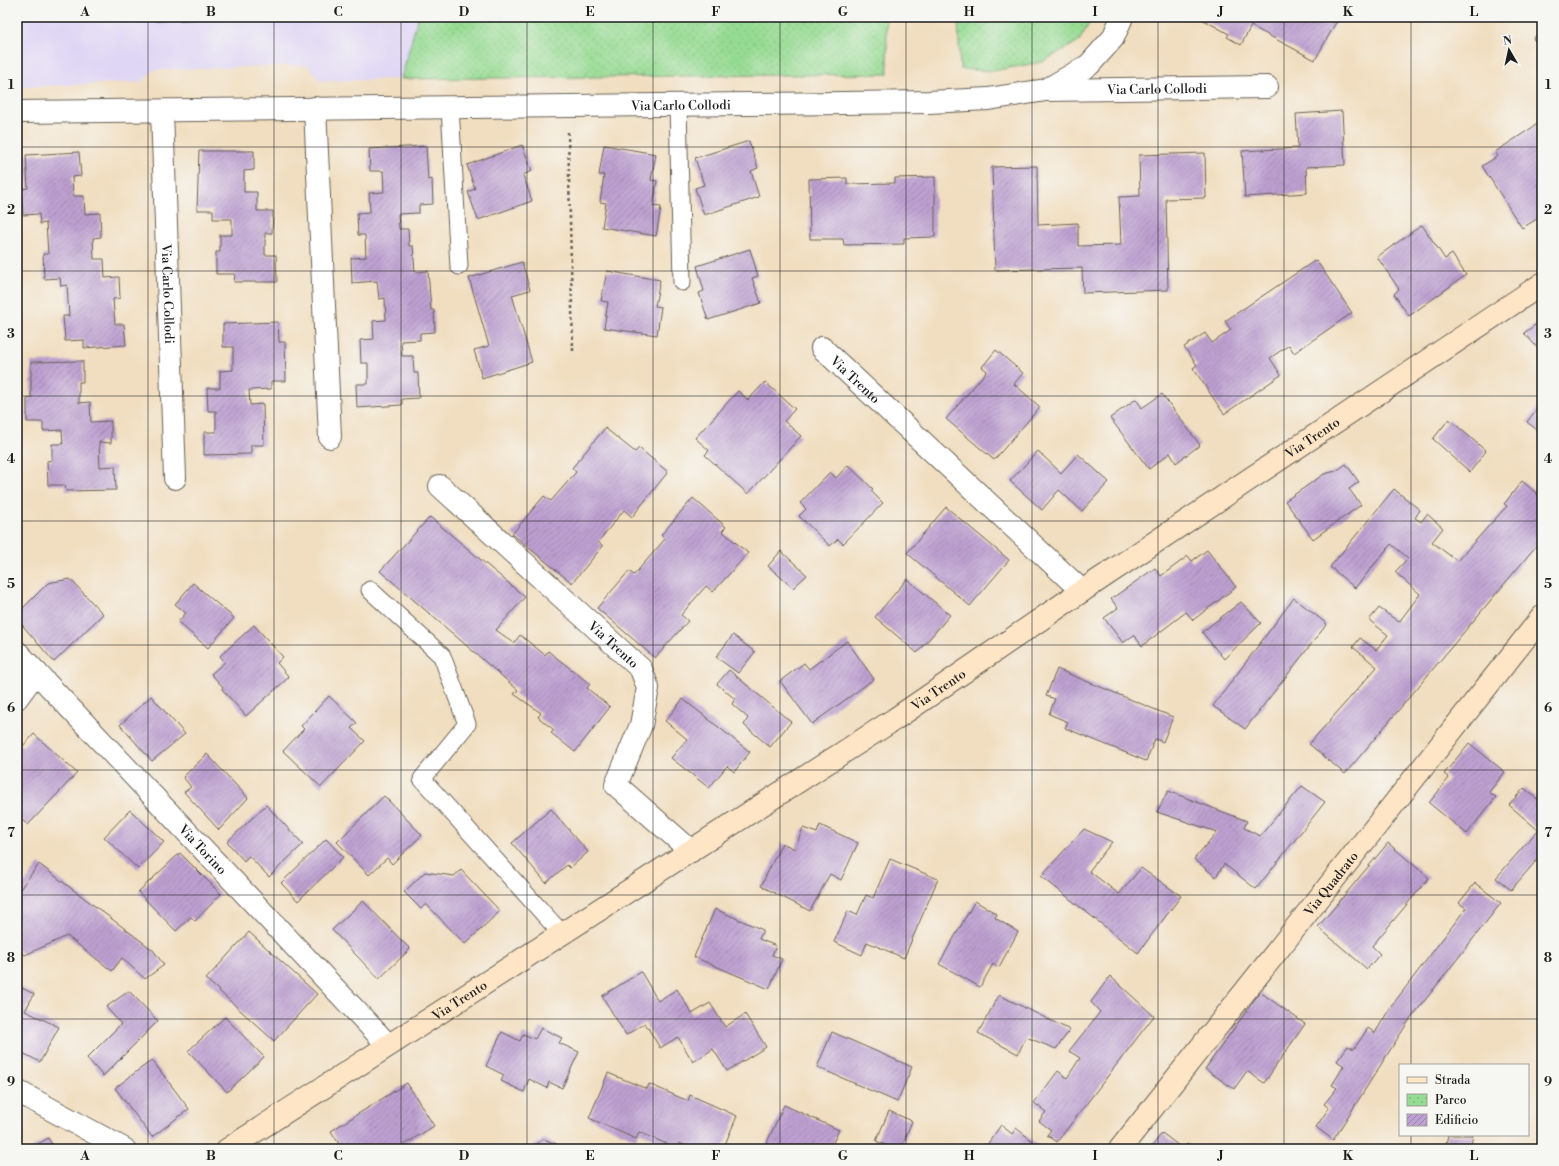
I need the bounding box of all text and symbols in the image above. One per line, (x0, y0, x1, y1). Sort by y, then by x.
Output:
text: A (79, 4, 90, 20)
text: B (206, 4, 216, 20)
text: C (333, 4, 343, 20)
text: D (459, 4, 469, 20)
text: E (585, 4, 595, 20)
text: F (711, 4, 721, 20)
text: G (838, 4, 849, 20)
text: H (964, 4, 975, 20)
text: I (1092, 4, 1098, 20)
text: J (1216, 4, 1224, 20)
text: K (1343, 4, 1354, 20)
text: L (1470, 4, 1479, 20)
north arrow (1489, 30, 1529, 70)
text: N (1502, 33, 1513, 49)
text: 1 (8, 77, 15, 93)
text: 1 (1545, 77, 1552, 93)
street label: Via Carlo Collodi (1106, 81, 1207, 98)
street label: Via Carlo Collodi (630, 97, 731, 114)
text: 2 (7, 202, 15, 218)
text: 2 (1544, 202, 1552, 218)
street label: Via Carlo Collodi (158, 243, 177, 344)
text: 3 (7, 326, 15, 342)
text: 3 (1544, 326, 1552, 342)
street label: Via Trento (826, 352, 883, 407)
street label: Via Trento (1282, 414, 1343, 463)
text: 4 (7, 451, 16, 467)
text: 4 (1544, 451, 1553, 467)
text: 5 (7, 576, 15, 592)
text: 5 (1544, 576, 1552, 592)
street label: Via Trento (584, 617, 642, 672)
street label: Via Trento (908, 666, 969, 715)
text: 6 (7, 700, 15, 716)
text: 6 (1544, 700, 1552, 716)
street label: Via Torino (174, 821, 230, 878)
text: 7 (7, 825, 15, 841)
text: 7 (1544, 825, 1552, 841)
street label: Via Quadrato (1300, 849, 1362, 920)
text: 8 (7, 950, 15, 966)
text: 8 (1544, 950, 1552, 966)
street label: Via Trento (428, 977, 490, 1025)
legend (1399, 1064, 1529, 1136)
text: Strada (1435, 1073, 1471, 1088)
text: 9 (7, 1074, 15, 1090)
text: 9 (1544, 1074, 1552, 1090)
text: Parco (1435, 1093, 1467, 1108)
text: Edificio (1435, 1113, 1478, 1128)
text: A (79, 1148, 90, 1164)
text: B (206, 1148, 216, 1164)
text: C (333, 1148, 343, 1164)
text: D (459, 1148, 469, 1164)
text: E (585, 1148, 595, 1164)
text: F (711, 1148, 721, 1164)
text: G (838, 1148, 849, 1164)
text: H (964, 1148, 975, 1164)
text: I (1092, 1148, 1098, 1164)
text: J (1216, 1148, 1224, 1164)
text: K (1343, 1148, 1354, 1164)
text: L (1470, 1148, 1479, 1164)

